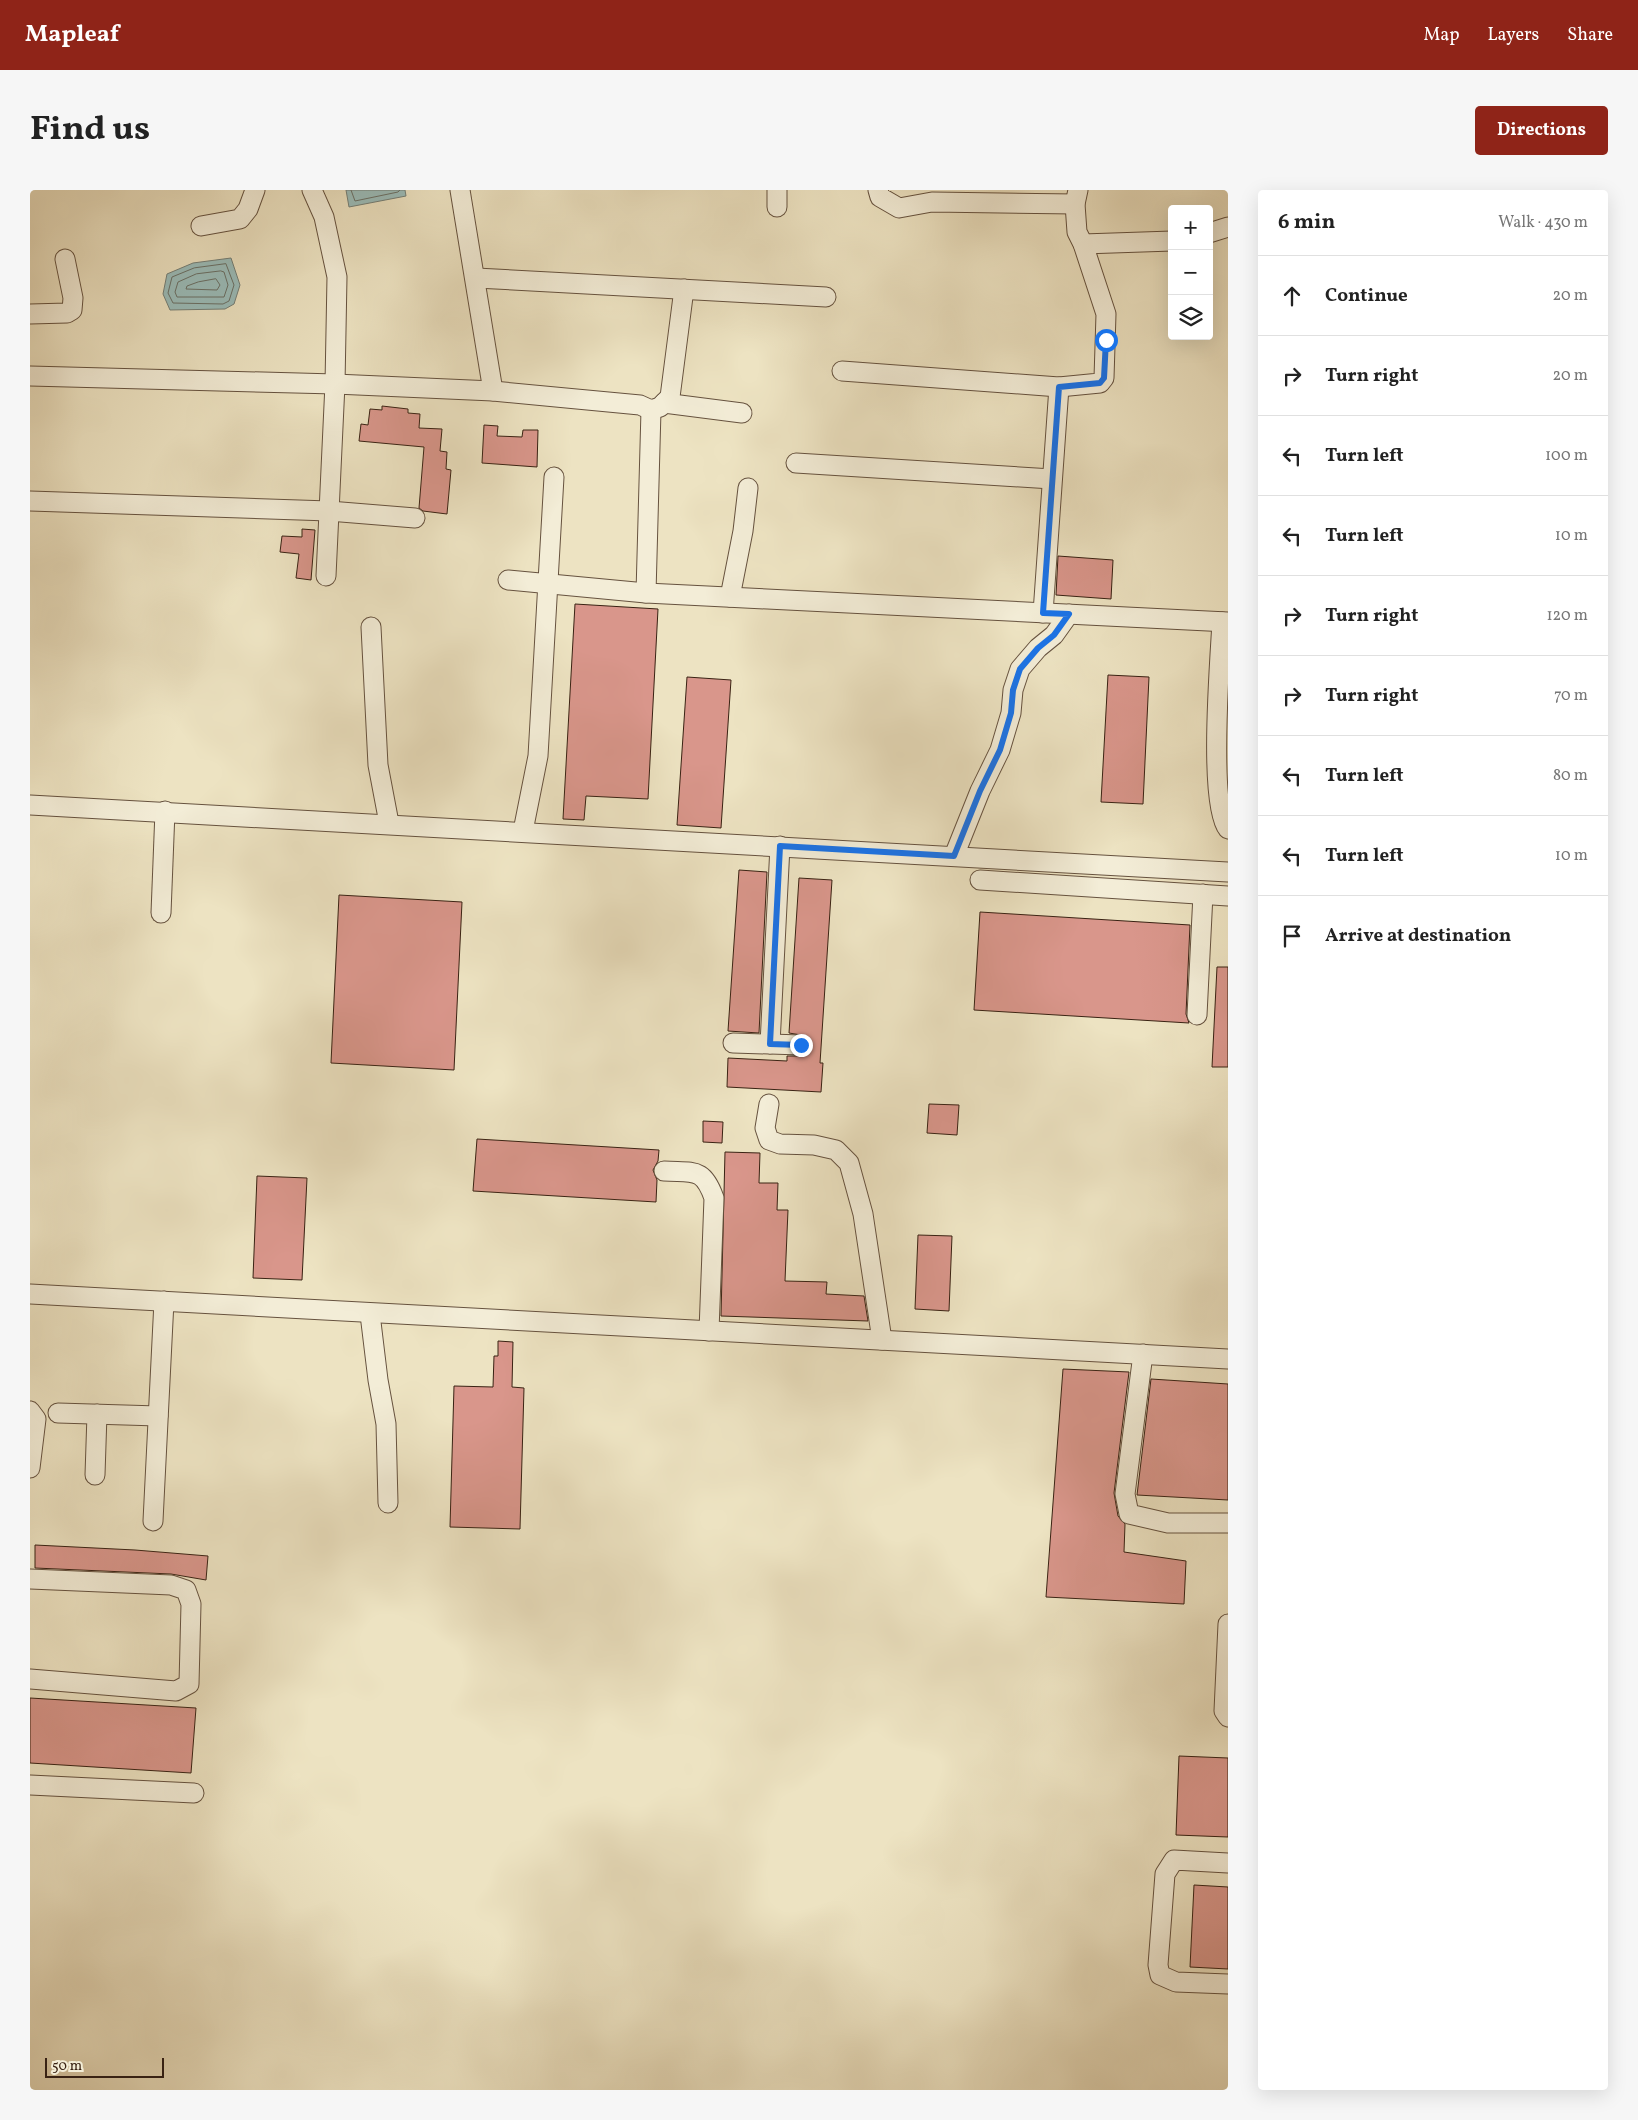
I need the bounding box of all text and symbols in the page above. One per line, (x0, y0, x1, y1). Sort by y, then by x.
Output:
text: Mapleaf (25, 18, 119, 52)
text: Map (1423, 23, 1459, 48)
text: Layers (1487, 23, 1539, 48)
text: Share (1567, 23, 1613, 48)
text: Find us (30, 106, 150, 154)
button: Directions (1475, 106, 1608, 155)
map controls (1168, 205, 1213, 340)
button: + (1168, 205, 1213, 250)
text: 6 min (1278, 208, 1335, 237)
text: Walk · 430 m (1498, 212, 1588, 234)
button: − (1168, 250, 1213, 295)
icon: ahead (1278, 282, 1306, 310)
text: Continue (1325, 283, 1408, 309)
text: 20 m (1553, 285, 1588, 307)
button: layers (1168, 295, 1213, 340)
route start (1095, 329, 1118, 352)
icon: right (1278, 362, 1306, 390)
text: Turn right (1325, 363, 1418, 389)
text: 20 m (1553, 365, 1588, 387)
icon: left (1278, 442, 1306, 470)
text: Turn left (1325, 443, 1404, 469)
text: 100 m (1545, 445, 1588, 467)
icon: left (1278, 522, 1306, 550)
text: Turn left (1325, 523, 1404, 549)
text: 10 m (1555, 525, 1588, 547)
icon: right (1278, 602, 1306, 630)
text: Turn right (1325, 603, 1418, 629)
text: 120 m (1546, 605, 1588, 627)
icon: right (1278, 682, 1306, 710)
text: Turn right (1325, 683, 1418, 709)
text: 70 m (1554, 685, 1588, 707)
icon: left (1278, 762, 1306, 790)
text: Turn left (1325, 763, 1404, 789)
text: 80 m (1553, 765, 1588, 787)
icon: left (1278, 842, 1306, 870)
text: Turn left (1325, 843, 1404, 869)
text: 10 m (1555, 845, 1588, 867)
icon: arrive (1278, 922, 1306, 950)
text: Arrive at destination (1325, 923, 1511, 949)
route end (790, 1034, 813, 1057)
scale bar (45, 2055, 164, 2078)
text: 50 m (52, 2057, 82, 2076)

